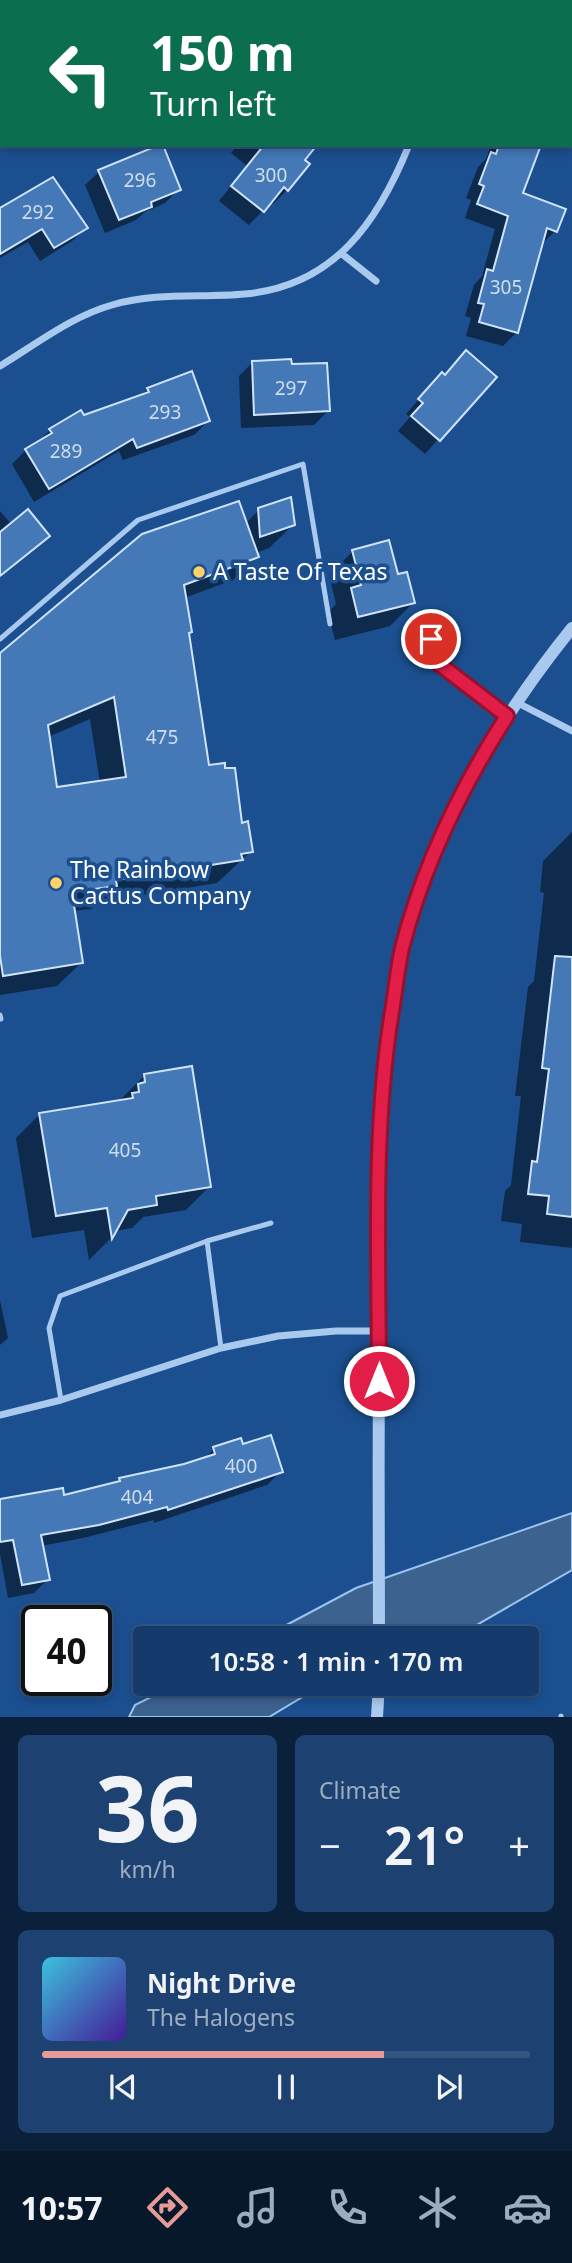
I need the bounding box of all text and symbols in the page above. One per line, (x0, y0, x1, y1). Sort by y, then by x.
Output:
text: 150 m (150, 19, 295, 85)
icon: left (35, 28, 126, 119)
text: Turn left (150, 82, 276, 125)
house number: 300 (255, 162, 287, 188)
house number: 296 (124, 167, 156, 193)
house number: 292 (22, 199, 54, 225)
house number: 305 (490, 274, 522, 300)
house number: 297 (275, 375, 307, 401)
house number: 293 (149, 399, 181, 425)
house number: 289 (50, 438, 82, 464)
place label: A Taste Of Texas (213, 555, 387, 587)
marker: A Taste Of Texas (191, 564, 207, 580)
pin (401, 609, 461, 669)
icon: arrive (412, 620, 450, 658)
house number: 475 (146, 724, 178, 750)
place label: The Rainbow Cactus Company (70, 853, 251, 911)
marker: The Rainbow Cactus Company (48, 875, 64, 891)
house number: 405 (109, 1137, 141, 1163)
position arrow (342, 1344, 416, 1418)
house number: 400 (225, 1453, 257, 1479)
house number: 404 (121, 1484, 153, 1510)
speed limit sign: 40 (21, 1605, 112, 1696)
text: 10:58 · 1 min · 170 m (209, 1643, 463, 1679)
text: 36 (95, 1745, 200, 1869)
text: Climate (319, 1774, 401, 1806)
text: 21° (384, 1809, 465, 1880)
text: − (319, 1819, 341, 1871)
text: + (508, 1819, 530, 1871)
text: km/h (119, 1853, 176, 1885)
text: Night Drive (147, 1965, 296, 2001)
text: The Halogens (147, 2001, 295, 2033)
icon: previous (104, 2068, 142, 2106)
icon: pause (267, 2068, 305, 2106)
icon: next (430, 2068, 468, 2106)
icon: directions (143, 2183, 192, 2232)
icon: music (233, 2183, 282, 2232)
icon: phone (323, 2183, 372, 2232)
icon: climate (413, 2183, 462, 2232)
icon: car (503, 2183, 552, 2232)
text: 10:57 (20, 2186, 103, 2229)

